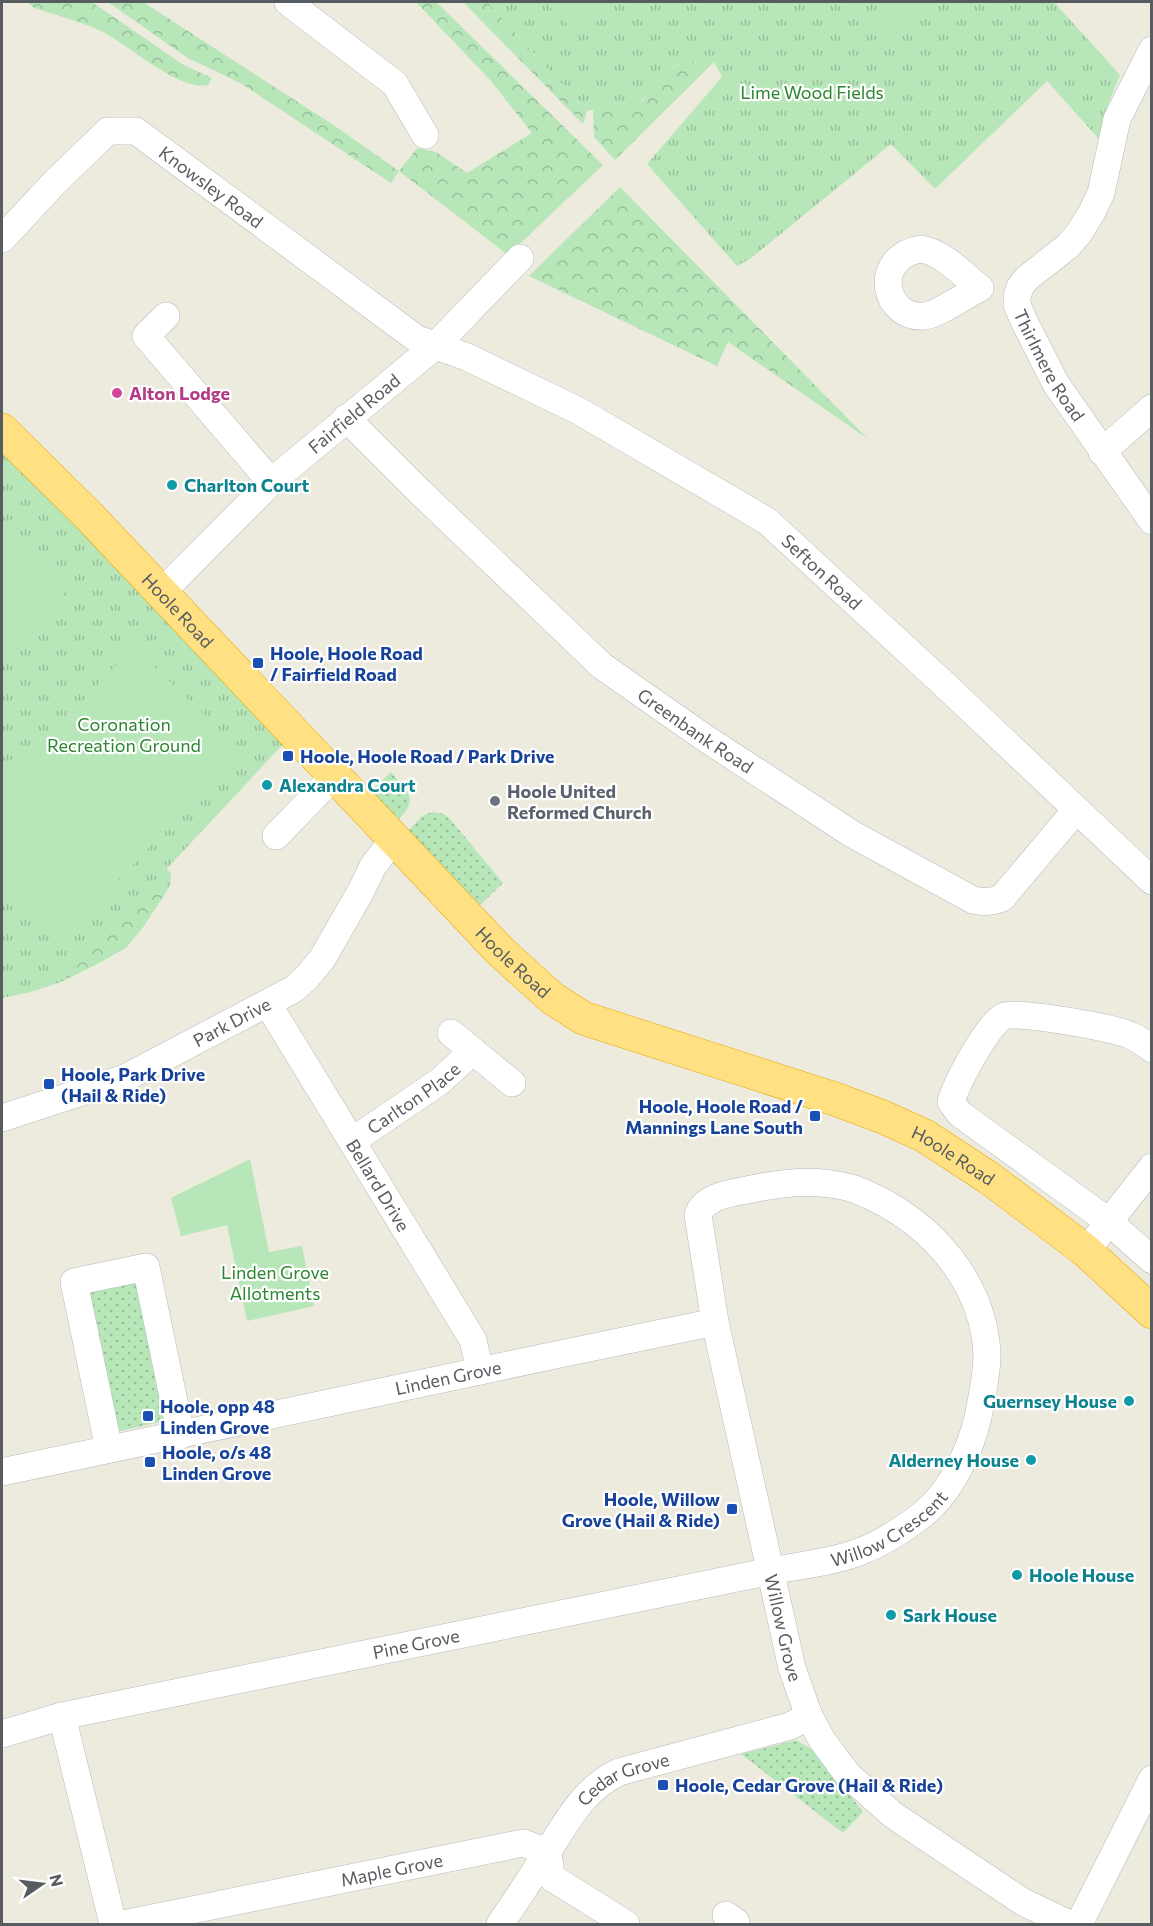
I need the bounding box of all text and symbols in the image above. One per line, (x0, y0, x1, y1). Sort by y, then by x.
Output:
park label: Lime Wood Fields (740, 81, 884, 103)
street label: Knowsley Road (155, 141, 268, 232)
street label: Thirlmere Road (1009, 306, 1090, 425)
street label: Fairfield Road (303, 369, 404, 458)
place label: Alton Lodge (129, 382, 230, 404)
marker: Alton Lodge (110, 386, 124, 400)
place label: Charlton Court (184, 474, 309, 496)
marker: Charlton Court (165, 478, 179, 492)
street label: Sefton Road (777, 529, 866, 614)
street label: Hoole Road (138, 568, 219, 652)
place label: Hoole, Hoole Road / Fairfield Road (270, 642, 423, 685)
marker: Hoole, Hoole Road / Fairfield Road (251, 656, 265, 670)
street label: Greenbank Road (633, 683, 757, 778)
park label: Coronation Recreation Ground (47, 713, 201, 756)
place label: Hoole, Hoole Road / Park Drive (300, 745, 555, 767)
marker: Hoole, Hoole Road / Park Drive (281, 749, 295, 763)
place label: Alexandra Court (279, 774, 416, 796)
marker: Alexandra Court (260, 778, 274, 792)
place label: Hoole United Reformed Church (507, 780, 652, 823)
marker: Hoole United Reformed Church (488, 794, 502, 808)
street label: Hoole Road (471, 922, 555, 1002)
street label: Park Drive (189, 992, 274, 1051)
street label: Carlton Place (363, 1057, 464, 1139)
place label: Hoole, Park Drive (Hail & Ride) (61, 1063, 205, 1106)
marker: Hoole, Park Drive (Hail & Ride) (42, 1077, 56, 1091)
place label: Hoole, Hoole Road / Mannings Lane South (625, 1095, 803, 1138)
marker: Hoole, Hoole Road / Mannings Lane South (808, 1109, 822, 1123)
street label: Hoole Road (908, 1121, 999, 1190)
street label: Bellard Drive (342, 1135, 415, 1235)
park label: Linden Grove Allotments (221, 1261, 329, 1304)
street label: Linden Grove (393, 1356, 503, 1399)
place label: Guernsey House (983, 1390, 1117, 1412)
marker: Guernsey House (1122, 1394, 1136, 1408)
place label: Hoole, opp 48 Linden Grove (160, 1395, 275, 1438)
marker: Hoole, opp 48 Linden Grove (141, 1409, 155, 1423)
place label: Hoole, o/s 48 Linden Grove (162, 1441, 271, 1484)
place label: Alderney House (888, 1449, 1019, 1471)
marker: Alderney House (1024, 1453, 1038, 1467)
marker: Hoole, o/s 48 Linden Grove (143, 1455, 157, 1469)
street label: Willow Crescent (828, 1486, 952, 1571)
place label: Hoole, Willow Grove (Hail & Ride) (562, 1488, 720, 1531)
marker: Hoole, Willow Grove (Hail & Ride) (725, 1502, 739, 1516)
place label: Hoole House (1029, 1564, 1134, 1586)
marker: Hoole House (1010, 1568, 1024, 1582)
street label: Willow Grove (760, 1572, 807, 1684)
place label: Sark House (903, 1604, 997, 1626)
marker: Sark House (884, 1608, 898, 1622)
street label: Pine Grove (371, 1624, 461, 1663)
street label: Cedar Grove (572, 1748, 672, 1810)
place label: Hoole, Cedar Grove (Hail & Ride) (675, 1774, 943, 1796)
marker: Hoole, Cedar Grove (Hail & Ride) (656, 1778, 670, 1792)
street label: Maple Grove (339, 1849, 445, 1891)
north arrow (12, 1854, 72, 1914)
text: N (46, 1872, 68, 1888)

